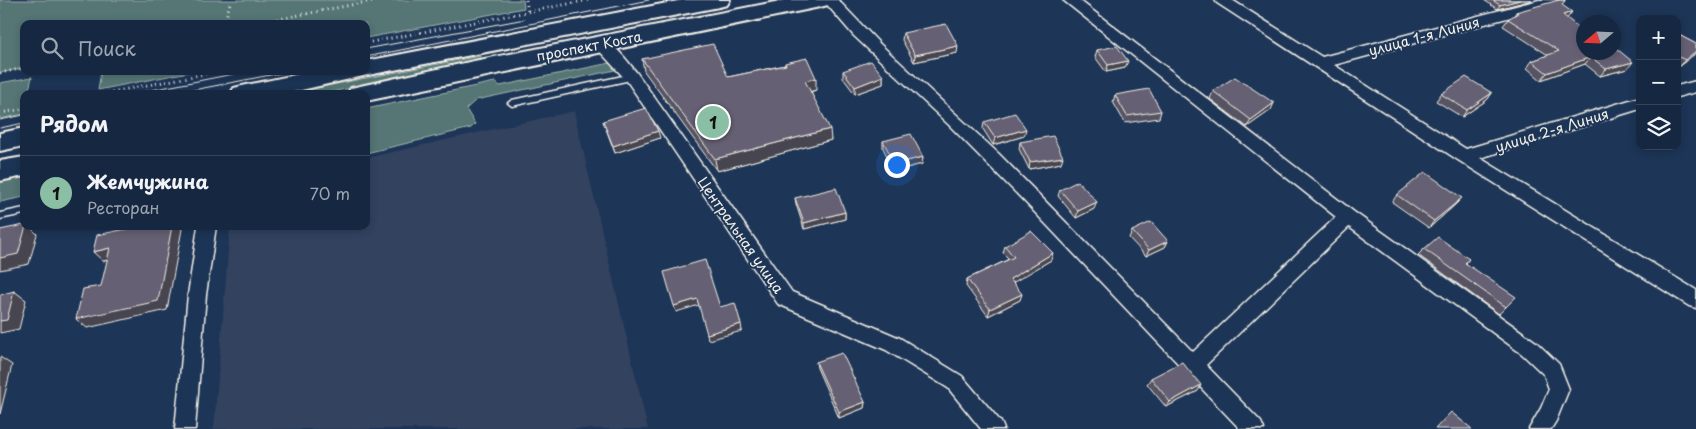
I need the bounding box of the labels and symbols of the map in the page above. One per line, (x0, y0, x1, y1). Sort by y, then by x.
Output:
street label: улица 1-я Линия (1366, 11, 1482, 61)
north arrow (1576, 15, 1621, 60)
street label: проспект Коста (534, 25, 644, 67)
pin: 1 (697, 103, 729, 141)
street label: улица 2-я Линия (1493, 103, 1611, 157)
your location (884, 152, 910, 178)
street label: Центральная улица (693, 172, 789, 298)

